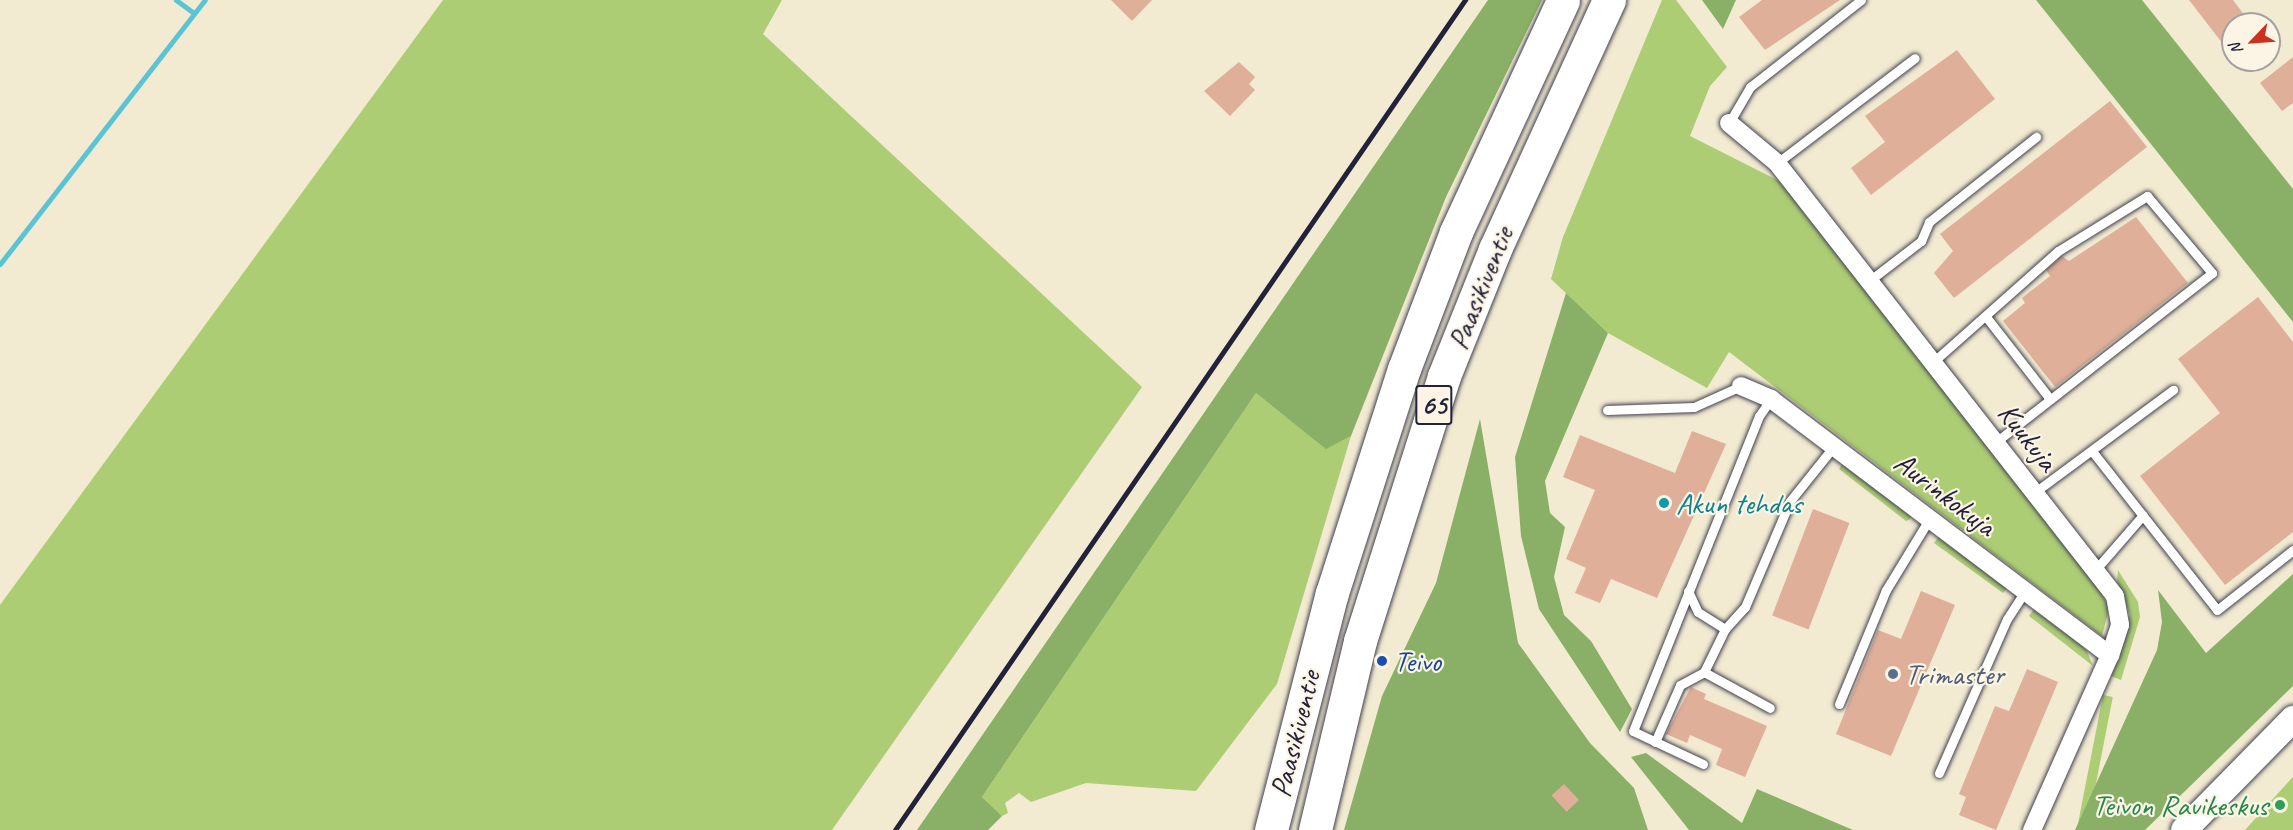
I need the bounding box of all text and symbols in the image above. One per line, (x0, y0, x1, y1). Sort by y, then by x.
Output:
north arrow (2221, 12, 2281, 72)
text: N (2225, 40, 2248, 57)
street label: Paasikiventie (1439, 222, 1521, 354)
road number: 65 (1414, 380, 1454, 430)
street label: Kuukuja (1990, 396, 2066, 478)
street label: Aurinkokuja (1887, 444, 2003, 544)
place label: Akun tehdas (1676, 485, 1802, 521)
marker: Akun tehdas (1657, 496, 1671, 510)
place label: Teivo (1394, 643, 1441, 679)
marker: Teivo (1375, 654, 1389, 668)
place label: Trimaster (1905, 656, 2004, 692)
street label: Paasikiventie (1262, 667, 1328, 801)
marker: Trimaster (1886, 667, 1900, 681)
place label: Teivon Ravikeskus (2093, 787, 2268, 823)
marker: Teivon Ravikeskus (2273, 798, 2287, 812)

